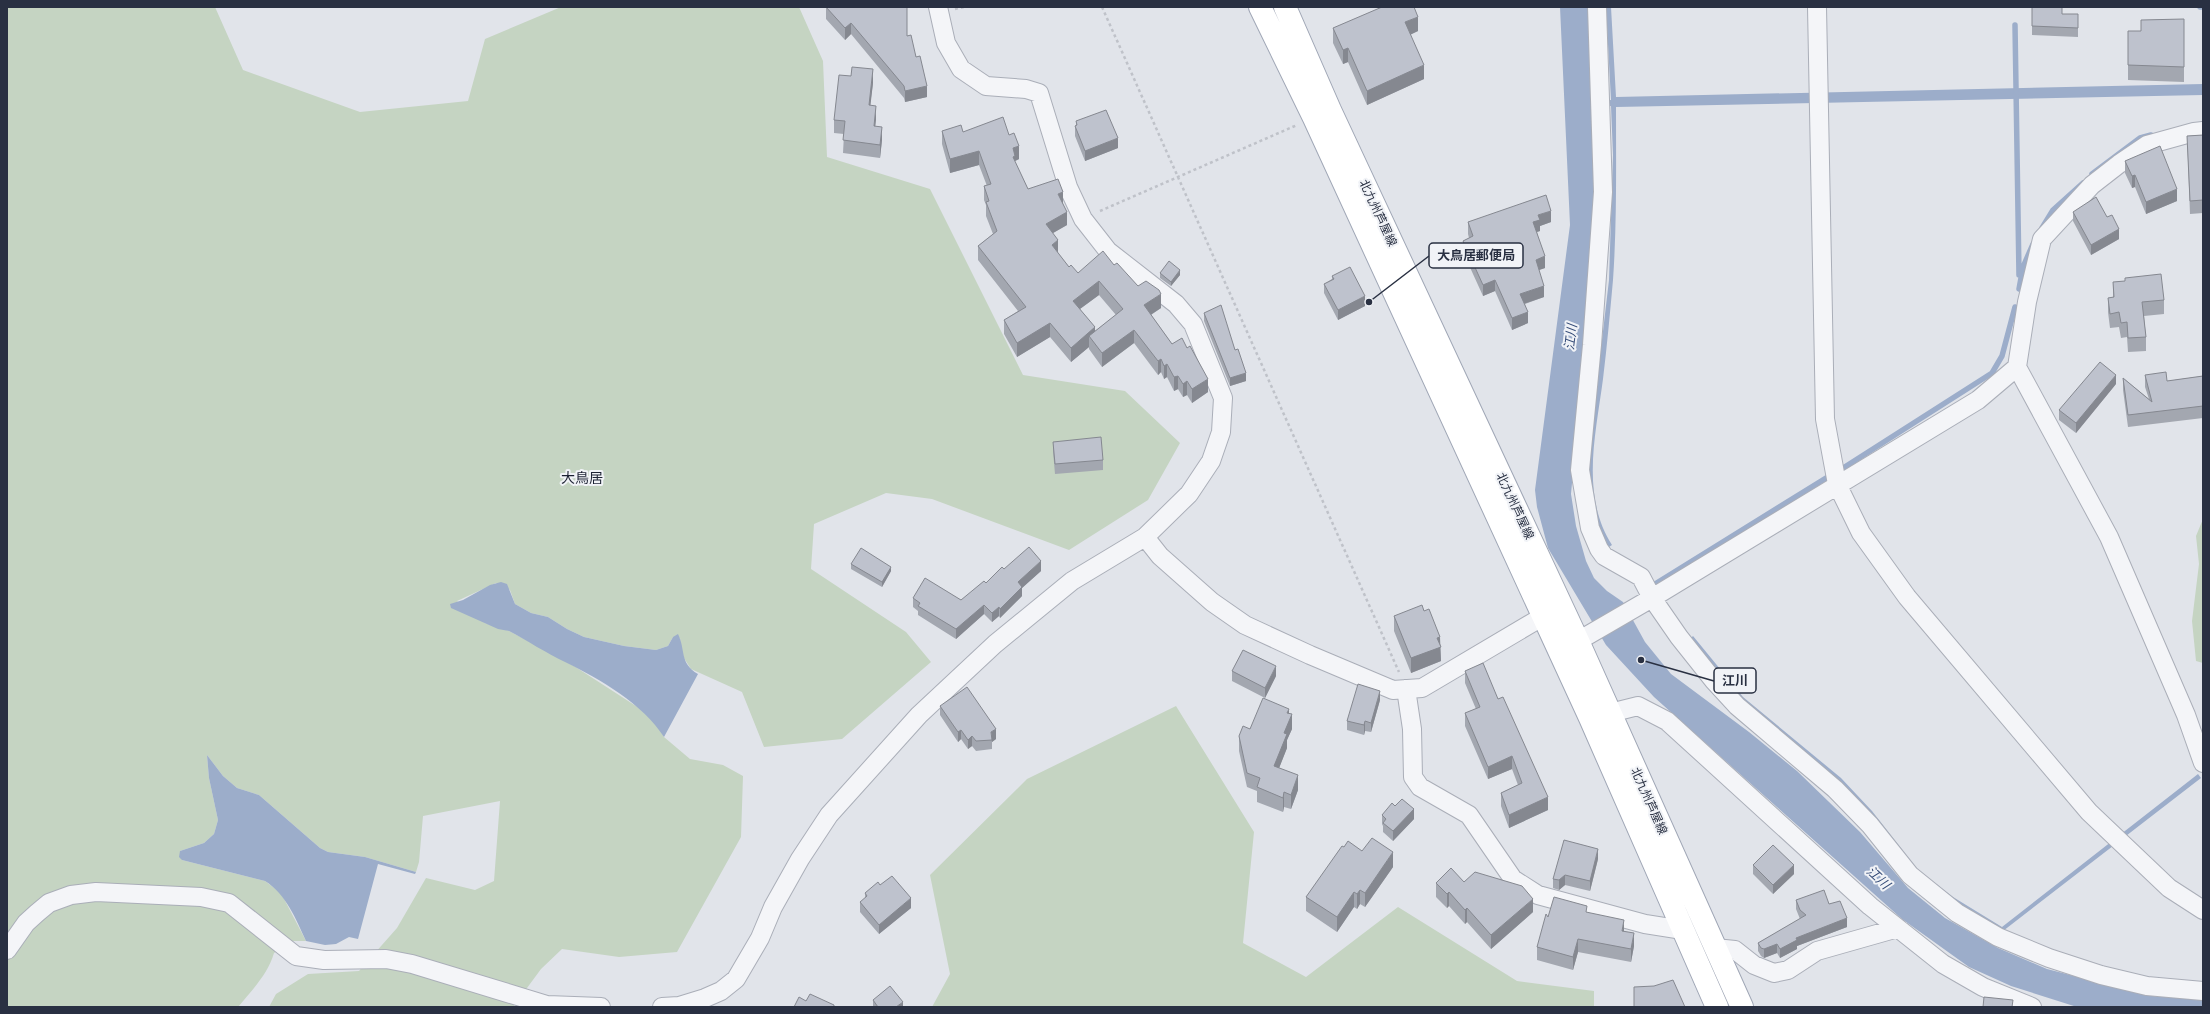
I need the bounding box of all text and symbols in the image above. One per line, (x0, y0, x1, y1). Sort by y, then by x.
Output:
street label: 北九州芦屋線 (1356, 177, 1400, 249)
callout: 大鳥居郵便局 (1429, 243, 1523, 268)
text: 大鳥居郵便局 (1437, 248, 1515, 264)
water label: 江川 (1561, 321, 1581, 351)
district label: 大鳥居 (561, 470, 603, 487)
street label: 北九州芦屋線 (1493, 470, 1537, 542)
callout: 江川 (1714, 668, 1756, 693)
text: 江川 (1722, 673, 1748, 689)
street label: 北九州芦屋線 (1628, 765, 1670, 837)
water label: 江川 (1863, 863, 1894, 894)

